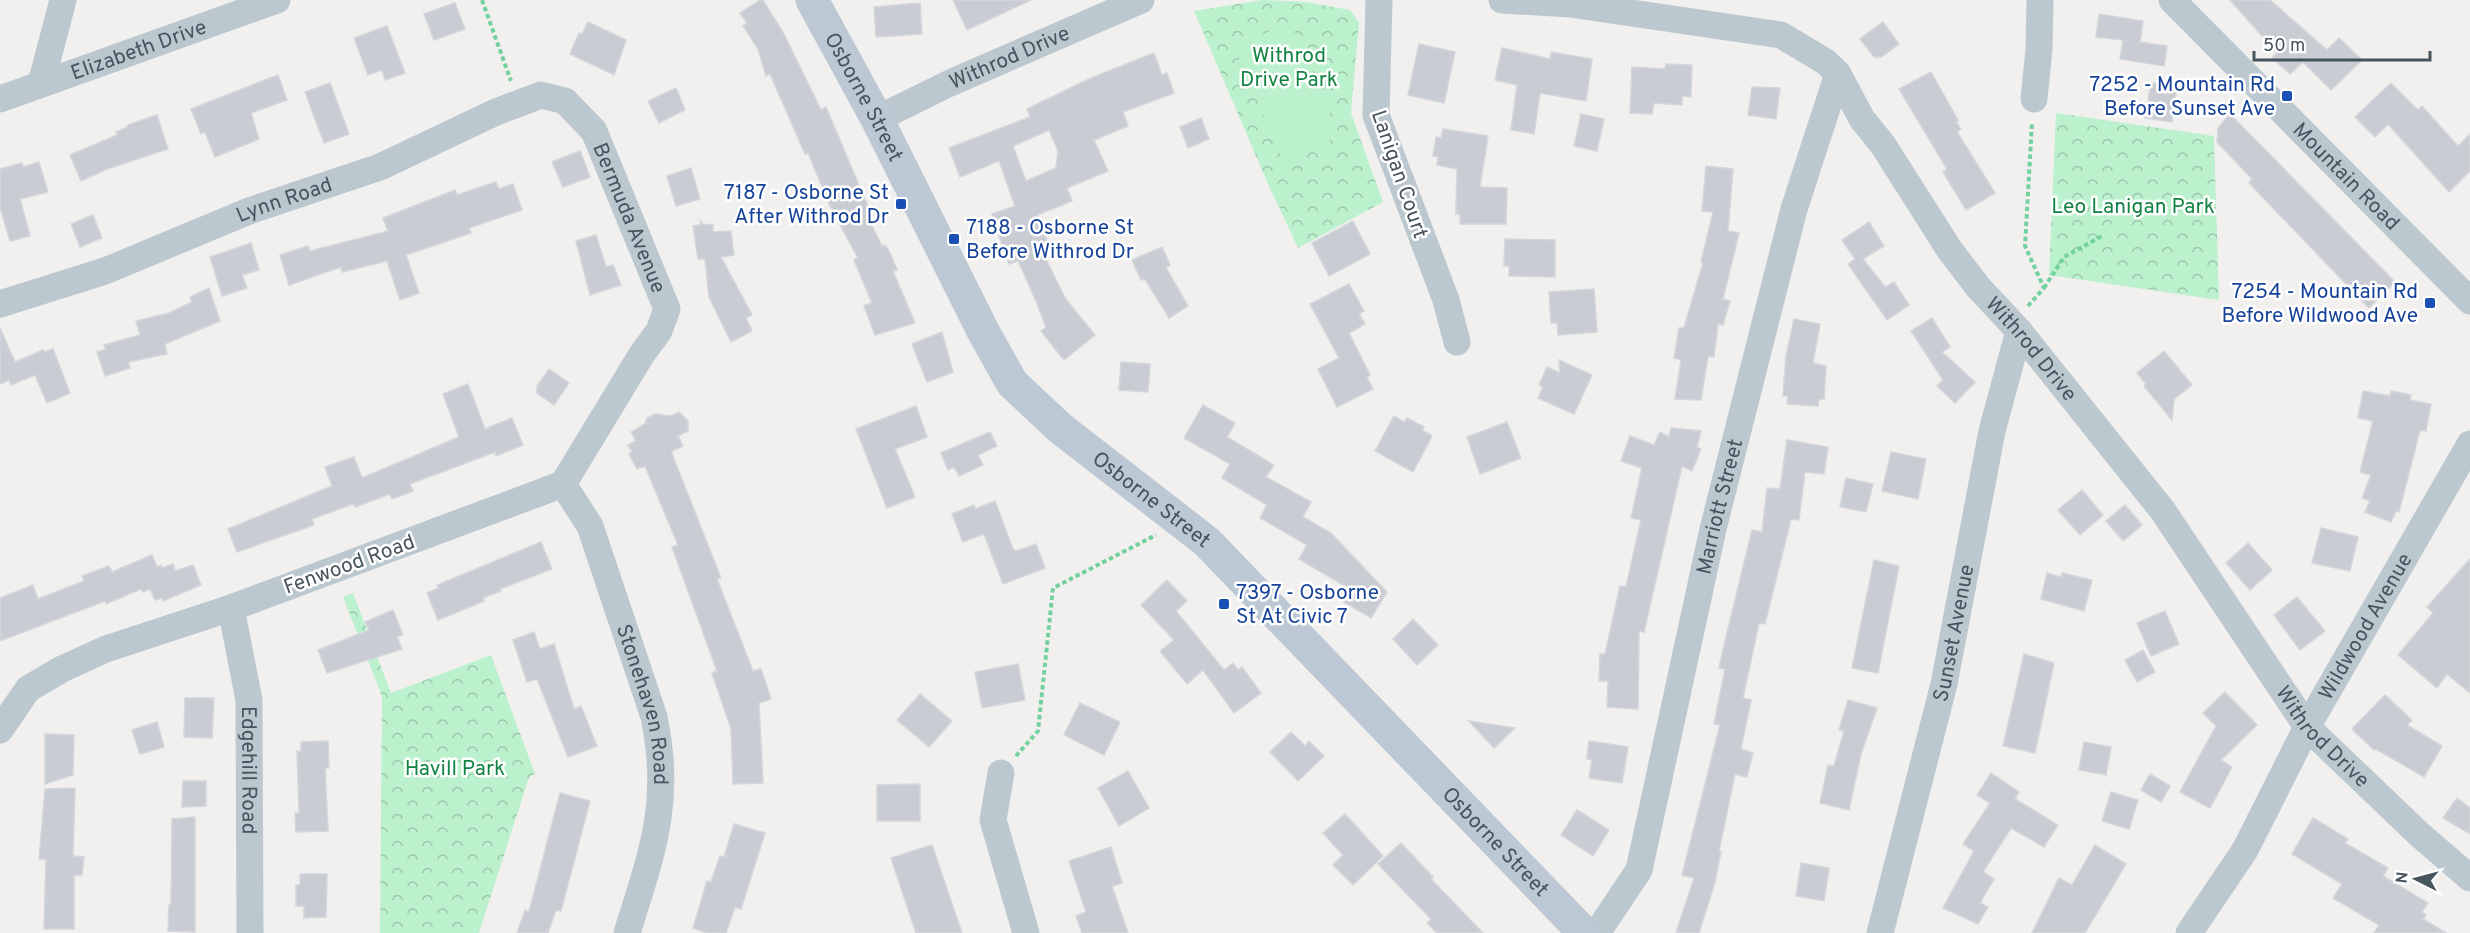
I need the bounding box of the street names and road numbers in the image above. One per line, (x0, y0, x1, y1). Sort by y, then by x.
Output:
street label: Elizabeth Drive (67, 14, 211, 88)
street label: Withrod Drive (945, 21, 1074, 97)
street label: Osborne Street (817, 28, 908, 167)
street label: Lanigan Court (1364, 107, 1433, 242)
street label: Mountain Road (2286, 117, 2405, 237)
street label: Bermuda Avenue (585, 139, 671, 298)
street label: Lynn Road (232, 172, 336, 230)
street label: Withrod Drive (1979, 291, 2082, 408)
street label: Marriott Street (1691, 436, 1750, 577)
street label: Osborne Street (1086, 446, 1215, 555)
street label: Fenwood Road (280, 529, 419, 602)
street label: Wildwood Avenue (2313, 549, 2419, 706)
street label: Sunset Avenue (1928, 562, 1981, 705)
street label: Stonehaven Road (609, 621, 673, 785)
street label: Withrod Drive (2268, 681, 2375, 794)
street label: Edgehill Road (234, 706, 262, 835)
street label: Osborne Street (1435, 782, 1554, 903)

